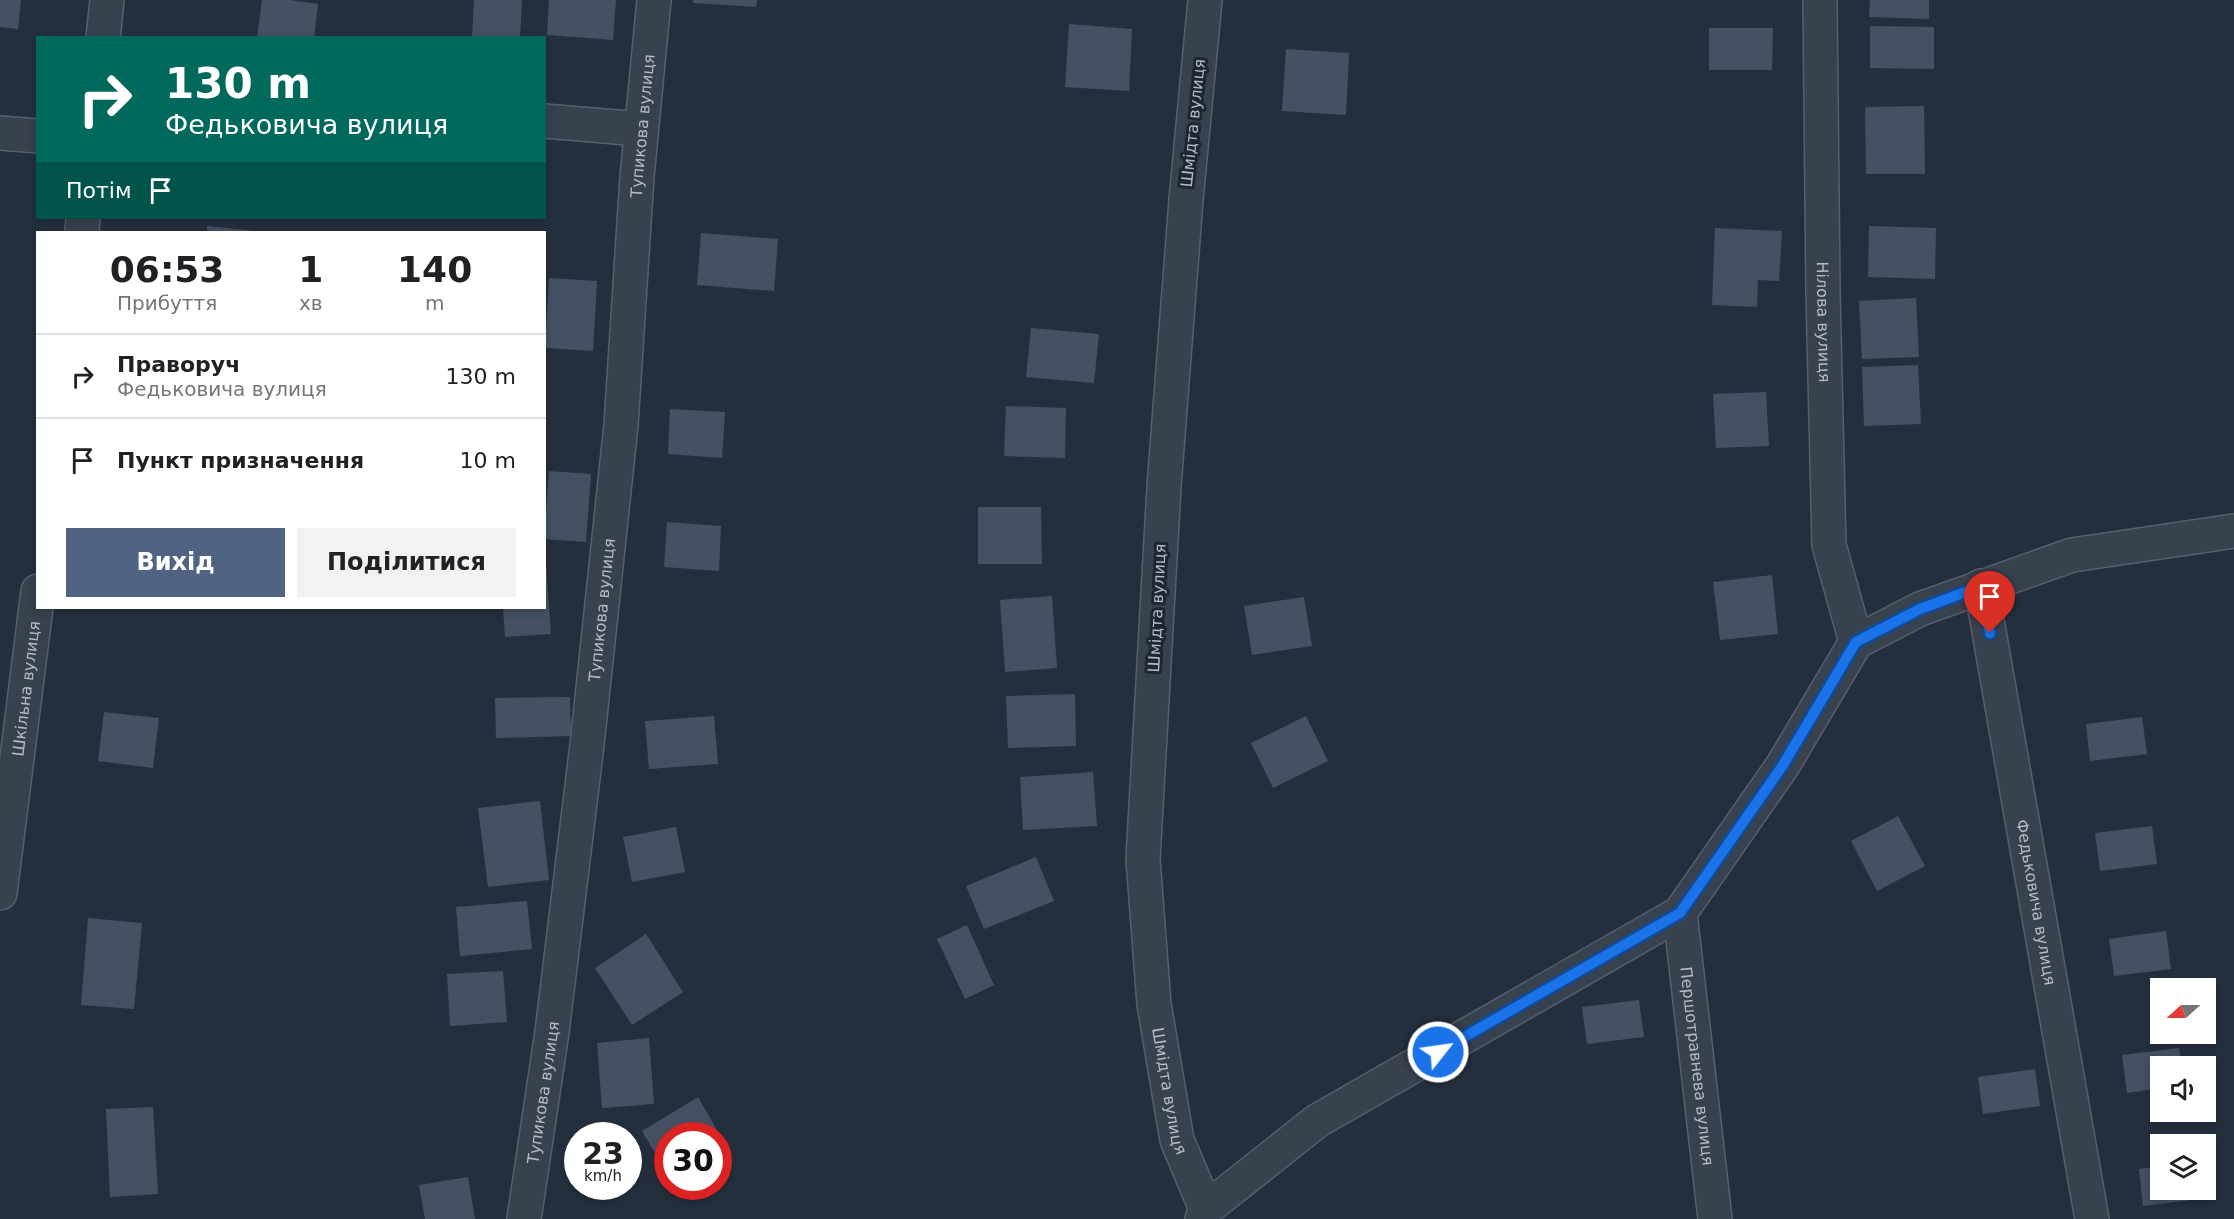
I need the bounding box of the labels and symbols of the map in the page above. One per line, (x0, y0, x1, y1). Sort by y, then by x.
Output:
street label: Тупикова вулиця (626, 53, 658, 199)
street label: Шмідта вулиця (1177, 58, 1209, 188)
street label: Нілова вулиця (1813, 261, 1835, 383)
street label: Тупикова вулиця (584, 537, 618, 684)
street label: Шмідта вулиця (1144, 543, 1170, 673)
pin (1964, 571, 2015, 633)
street label: Шкільна вулиця (8, 620, 44, 757)
street label: Федьковича вулиця (2013, 818, 2060, 986)
street label: Першотравнева вулиця (1677, 966, 1718, 1166)
north arrow (2150, 978, 2216, 1044)
street label: Тупикова вулиця (523, 1020, 563, 1166)
position arrow (1406, 1020, 1470, 1084)
street label: Шмідта вулиця (1149, 1026, 1191, 1157)
speed limit sign: 30 (654, 1122, 732, 1200)

